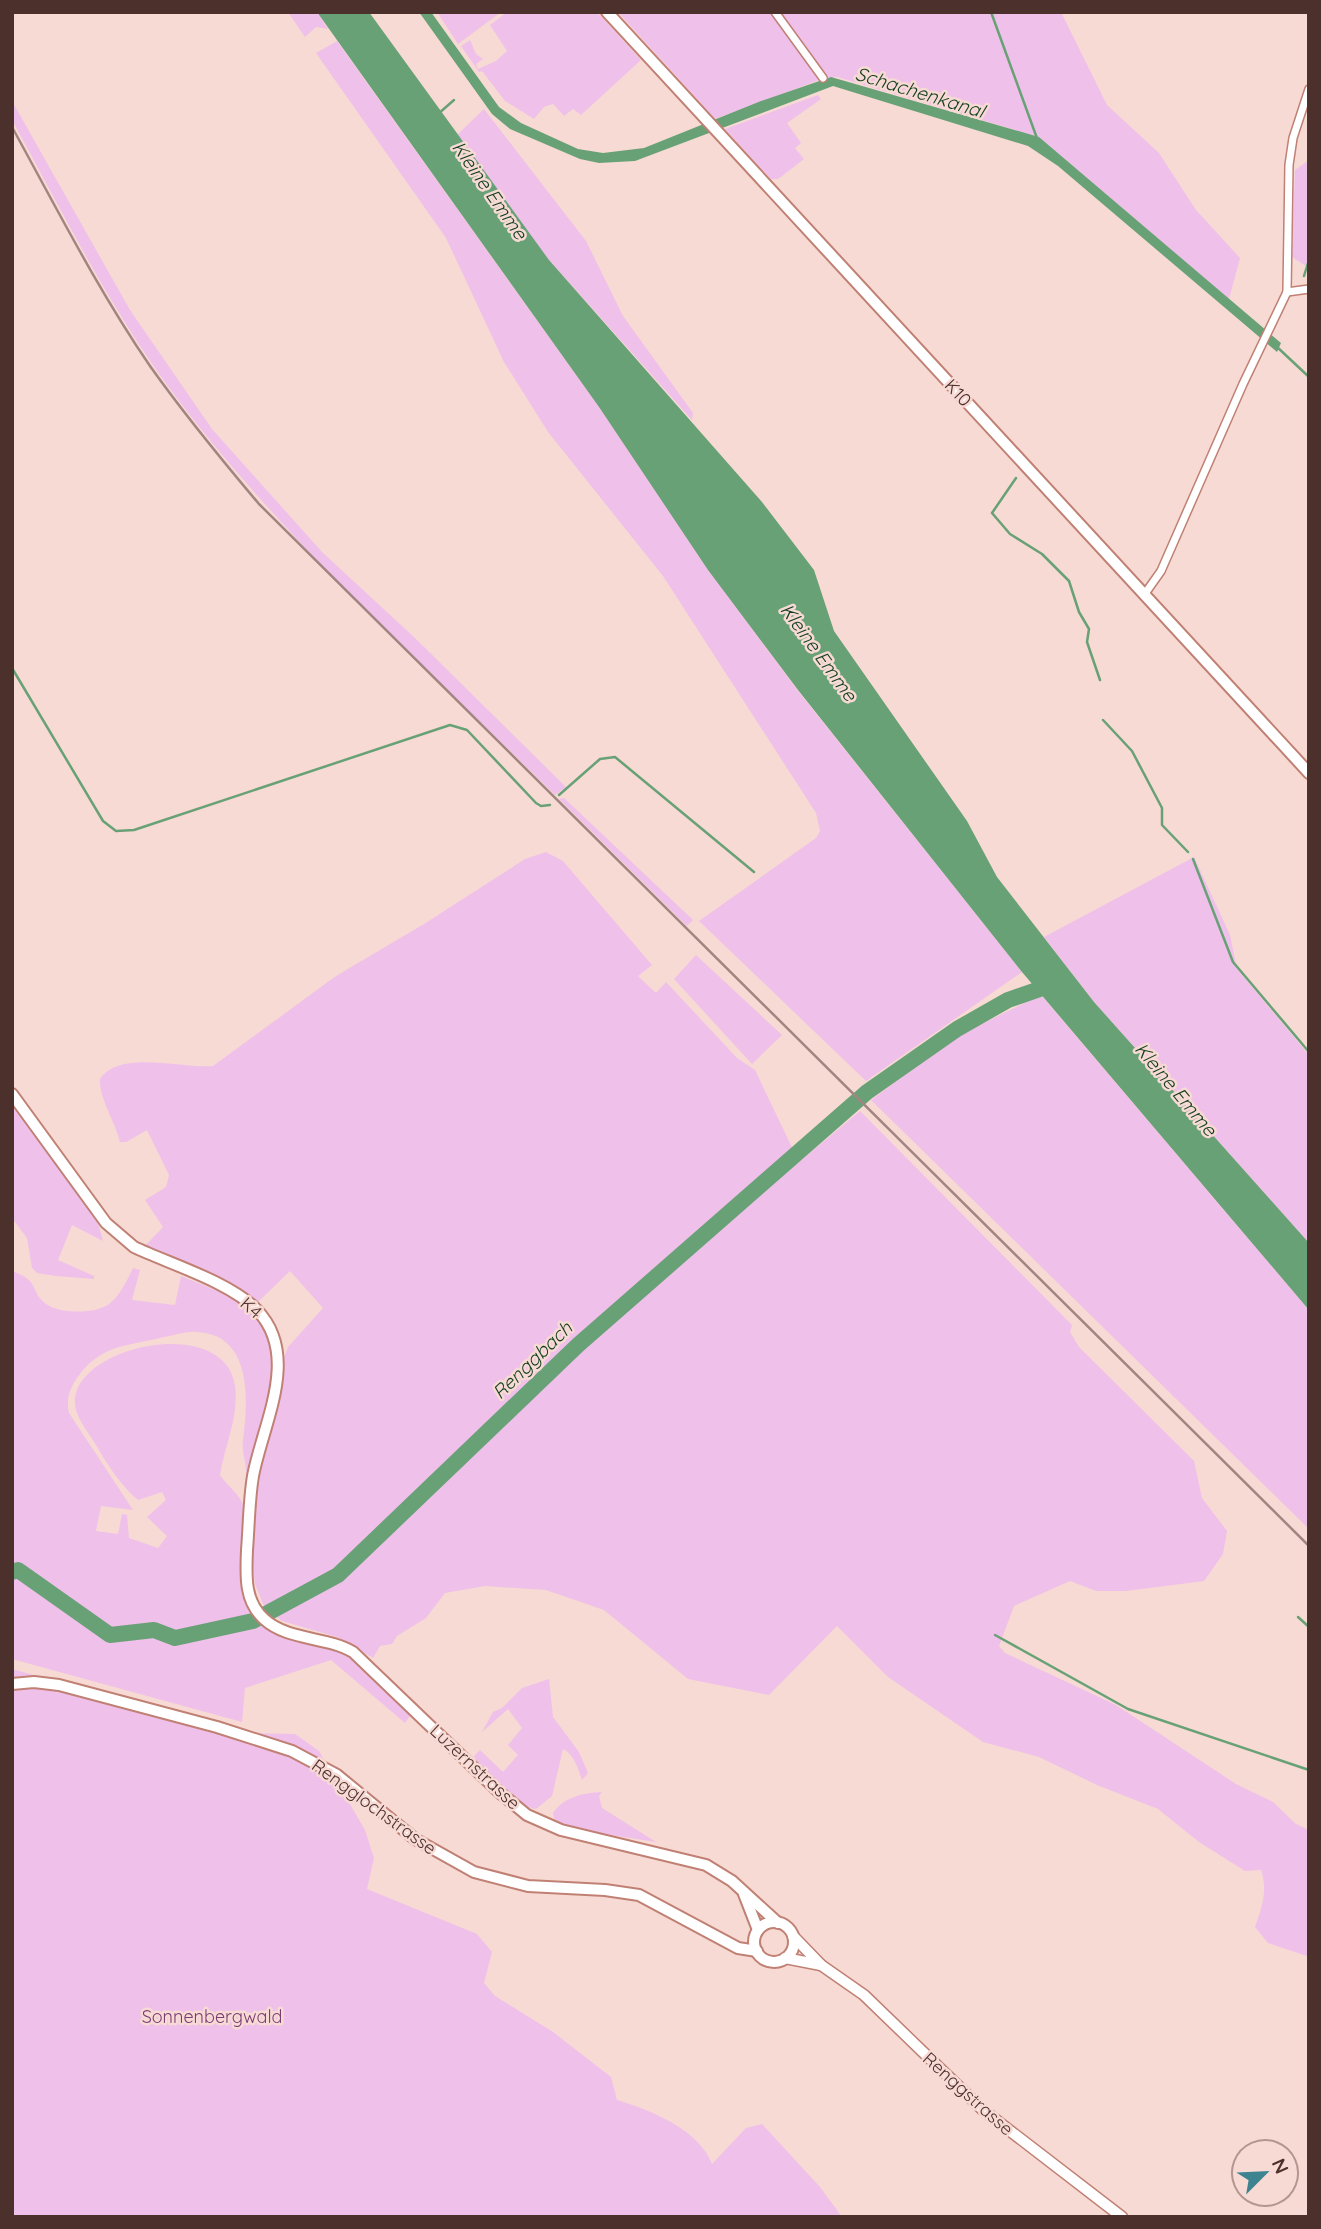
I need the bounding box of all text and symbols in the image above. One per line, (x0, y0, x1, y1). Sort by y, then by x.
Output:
water label: Schachenkanal (853, 61, 990, 124)
water label: Kleine Emme (447, 136, 534, 245)
street label: K10 (940, 374, 977, 411)
water label: Kleine Emme (776, 598, 863, 707)
water label: Kleine Emme (1130, 1037, 1223, 1142)
street label: K4 (236, 1292, 267, 1323)
water label: Renggbach (487, 1315, 578, 1404)
street label: Luzernstrasse (425, 1719, 525, 1814)
street label: Rengglochstrasse (307, 1754, 441, 1860)
park label: Sonnenbergwald (142, 2005, 282, 2028)
street label: Renggstrasse (918, 2047, 1018, 2140)
north arrow (1230, 2138, 1300, 2208)
text: N (1267, 2155, 1294, 2177)

